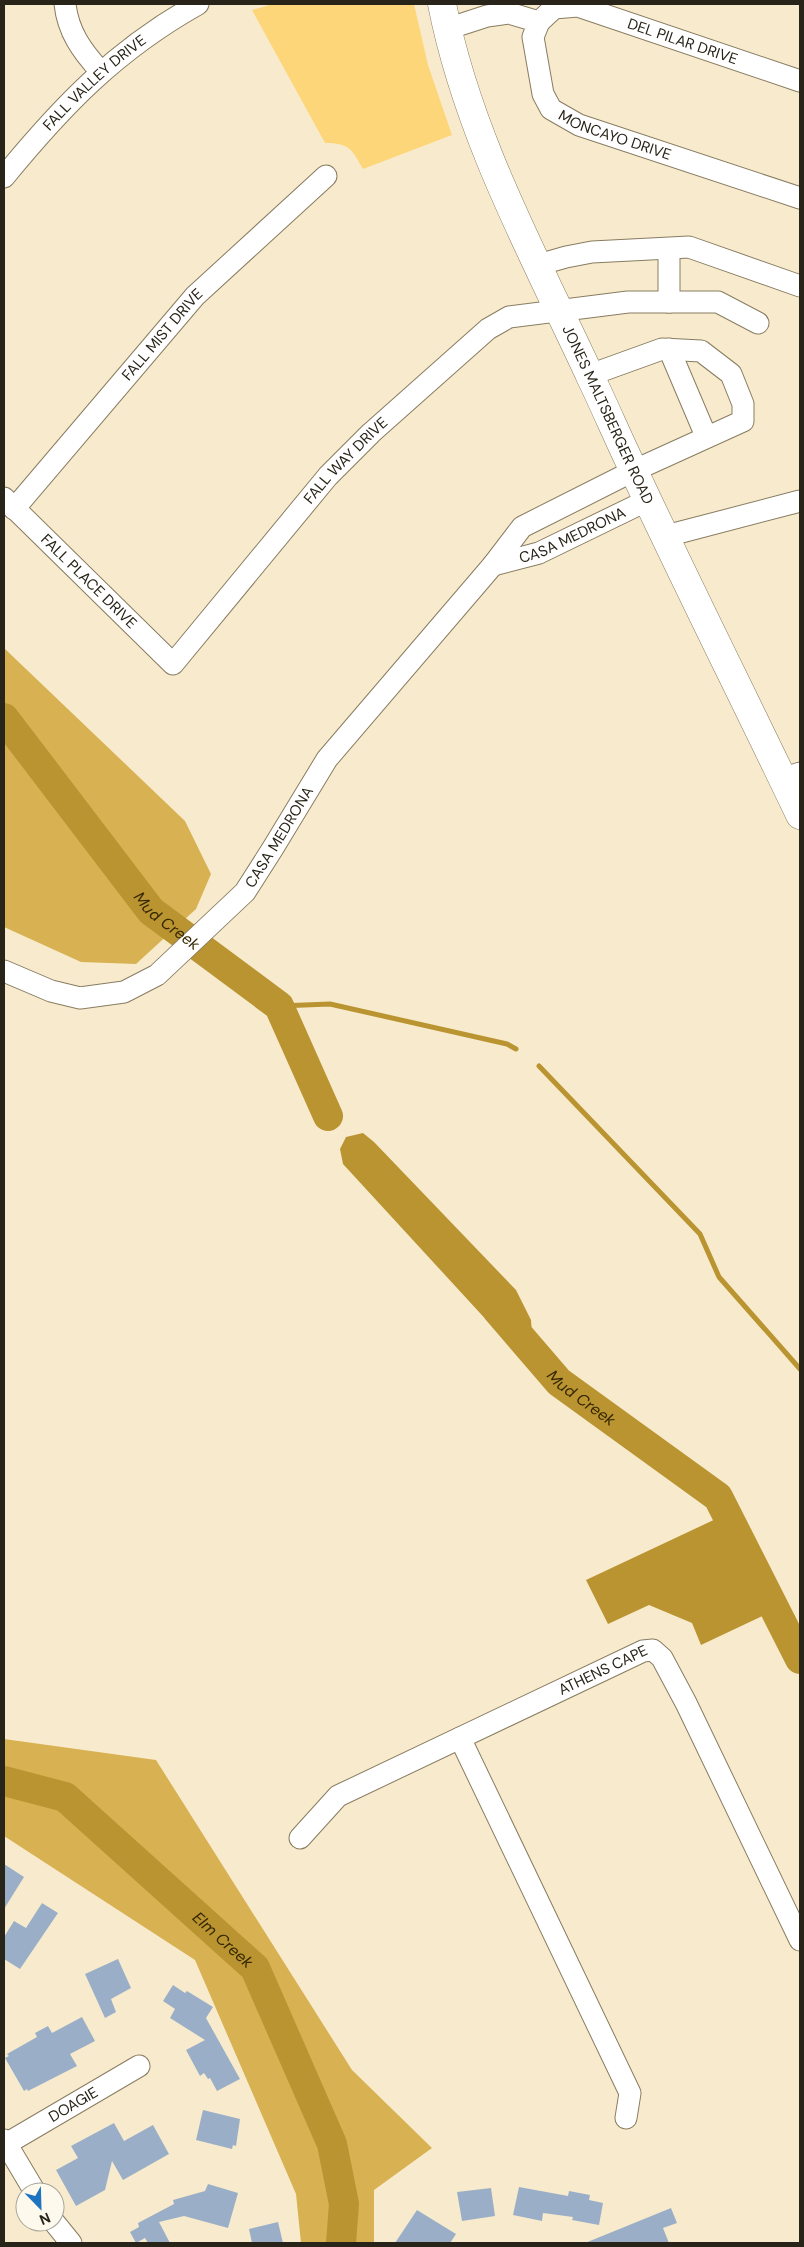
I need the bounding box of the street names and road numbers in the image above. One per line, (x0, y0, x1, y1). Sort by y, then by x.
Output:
street label: DEL PILAR DRIVE (625, 13, 740, 69)
street label: FALL VALLEY DRIVE (38, 30, 150, 135)
street label: MONCAYO DRIVE (555, 105, 674, 165)
street label: FALL MIST DRIVE (117, 284, 207, 385)
street label: JONES MALTSBERGER ROAD (557, 322, 658, 508)
street label: FALL WAY DRIVE (299, 413, 392, 508)
street label: CASA MEDRONA (517, 502, 629, 568)
street label: FALL PLACE DRIVE (36, 530, 141, 633)
street label: CASA MEDRONA (240, 783, 318, 892)
street label: ATHENS CAPE (555, 1640, 651, 1700)
street label: DOAGIE (45, 2082, 102, 2127)

